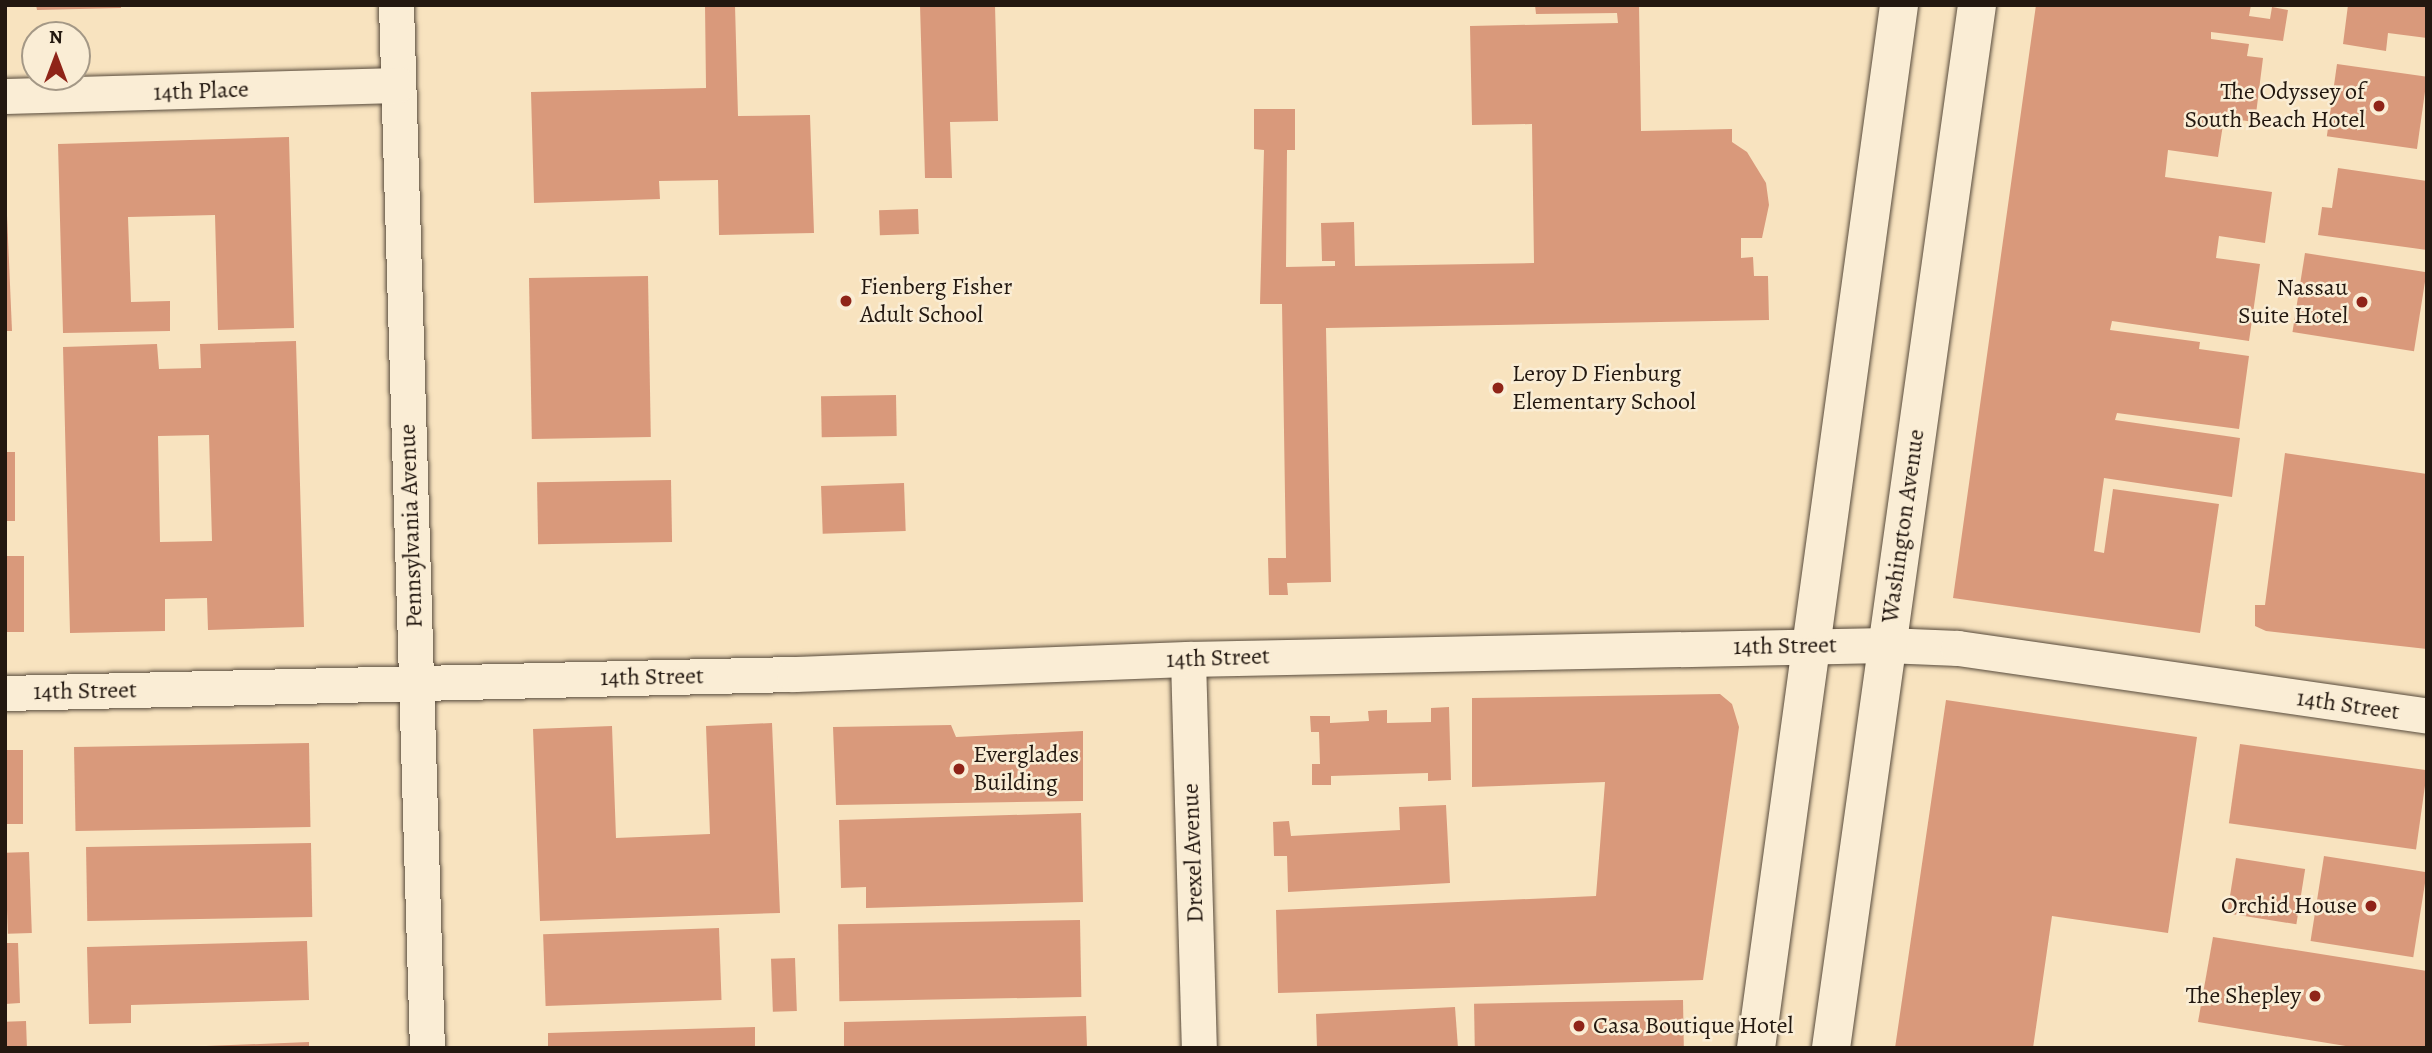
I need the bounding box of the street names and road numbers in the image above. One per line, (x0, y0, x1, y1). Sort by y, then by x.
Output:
street label: 14th Place (153, 75, 249, 107)
street label: Pennsylvania Avenue (393, 423, 429, 629)
street label: Washington Avenue (1875, 427, 1931, 625)
street label: 14th Street (1733, 631, 1837, 661)
street label: 14th Street (1166, 642, 1270, 674)
street label: 14th Street (600, 662, 704, 692)
street label: 14th Street (33, 676, 137, 706)
street label: 14th Street (2295, 684, 2401, 726)
street label: Drexel Avenue (1176, 783, 1210, 923)

